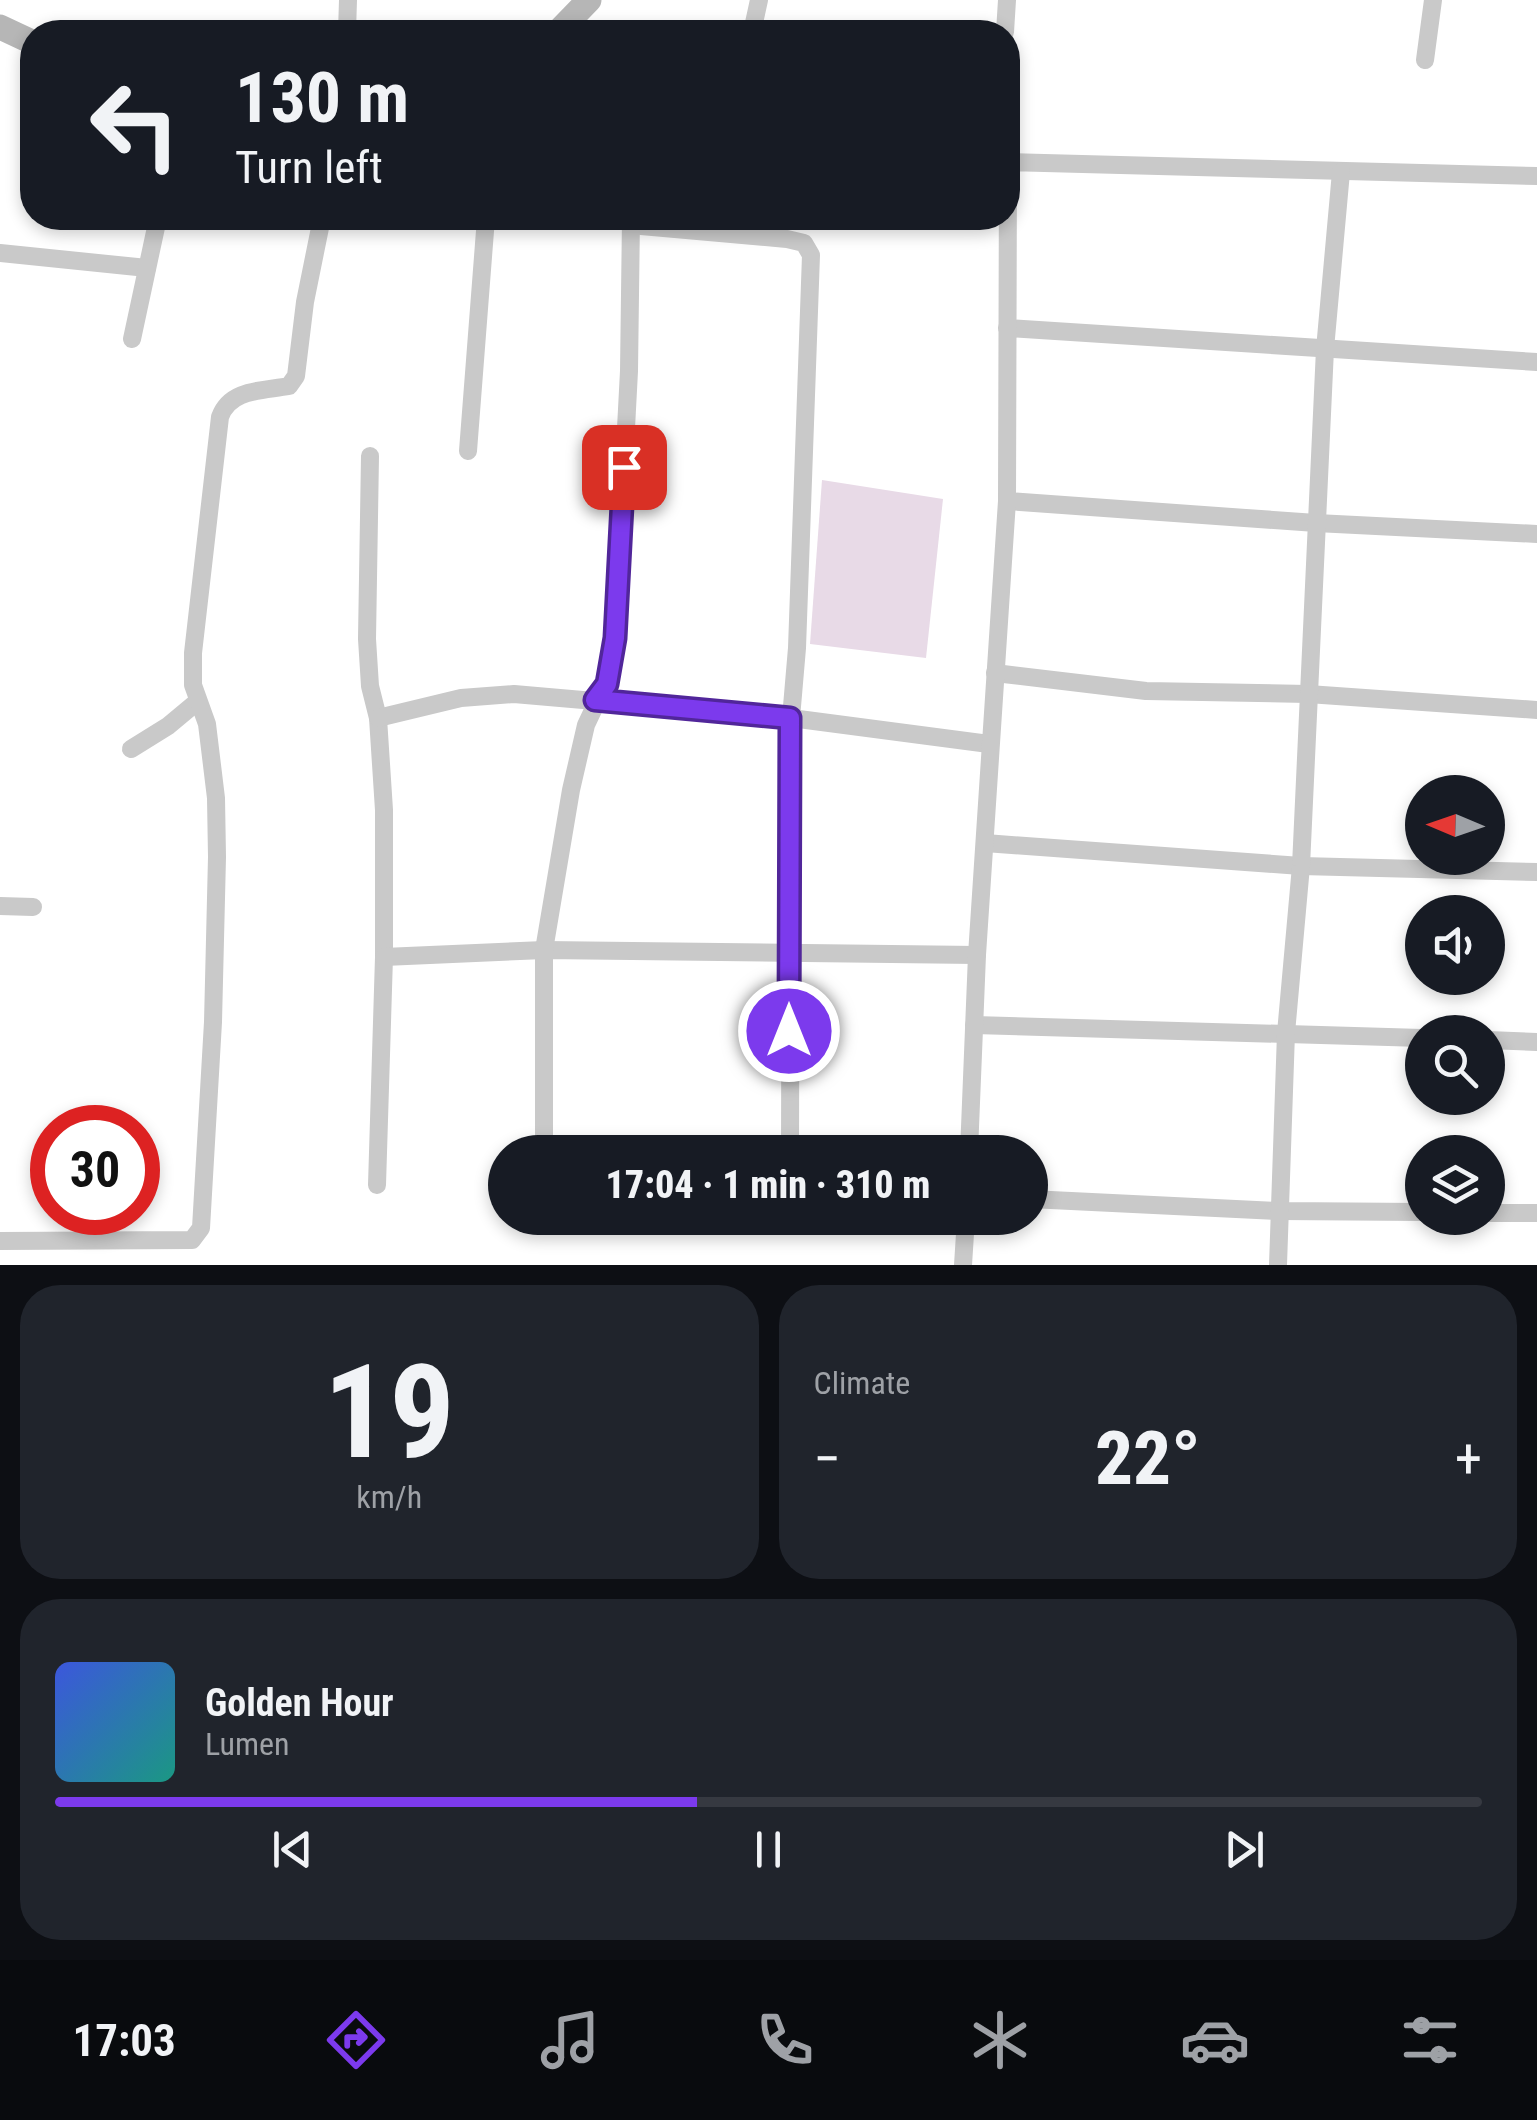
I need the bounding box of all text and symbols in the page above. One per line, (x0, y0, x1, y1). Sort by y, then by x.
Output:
text: 130 m (235, 57, 409, 139)
icon: left (70, 60, 200, 190)
text: Turn left (235, 141, 383, 194)
pin (582, 425, 667, 510)
icon: arrive (597, 440, 652, 495)
north arrow (1405, 775, 1505, 875)
map controls (1405, 775, 1505, 1235)
button: sound (1405, 895, 1505, 995)
position arrow (737, 979, 841, 1083)
button: search (1405, 1015, 1505, 1115)
speed limit sign: 30 (30, 1105, 160, 1235)
button: layers (1405, 1135, 1505, 1235)
text: 17:04 · 1 min · 310 m (606, 1163, 930, 1207)
text: 19 (324, 1336, 455, 1489)
text: Climate (814, 1364, 910, 1402)
text: 22° (1095, 1414, 1201, 1502)
text: − (814, 1427, 841, 1491)
text: + (1455, 1427, 1482, 1491)
text: km/h (356, 1478, 422, 1516)
text: Golden Hour (205, 1681, 394, 1725)
text: Lumen (205, 1725, 290, 1763)
icon: previous (265, 1822, 320, 1877)
icon: pause (741, 1822, 796, 1877)
icon: next (1217, 1822, 1272, 1877)
icon: directions (321, 2005, 391, 2075)
icon: music (535, 2005, 605, 2075)
icon: phone (750, 2005, 820, 2075)
icon: climate (965, 2005, 1035, 2075)
icon: car (1180, 2005, 1250, 2075)
icon: filters (1395, 2005, 1465, 2075)
text: 17:03 (72, 2014, 176, 2067)

